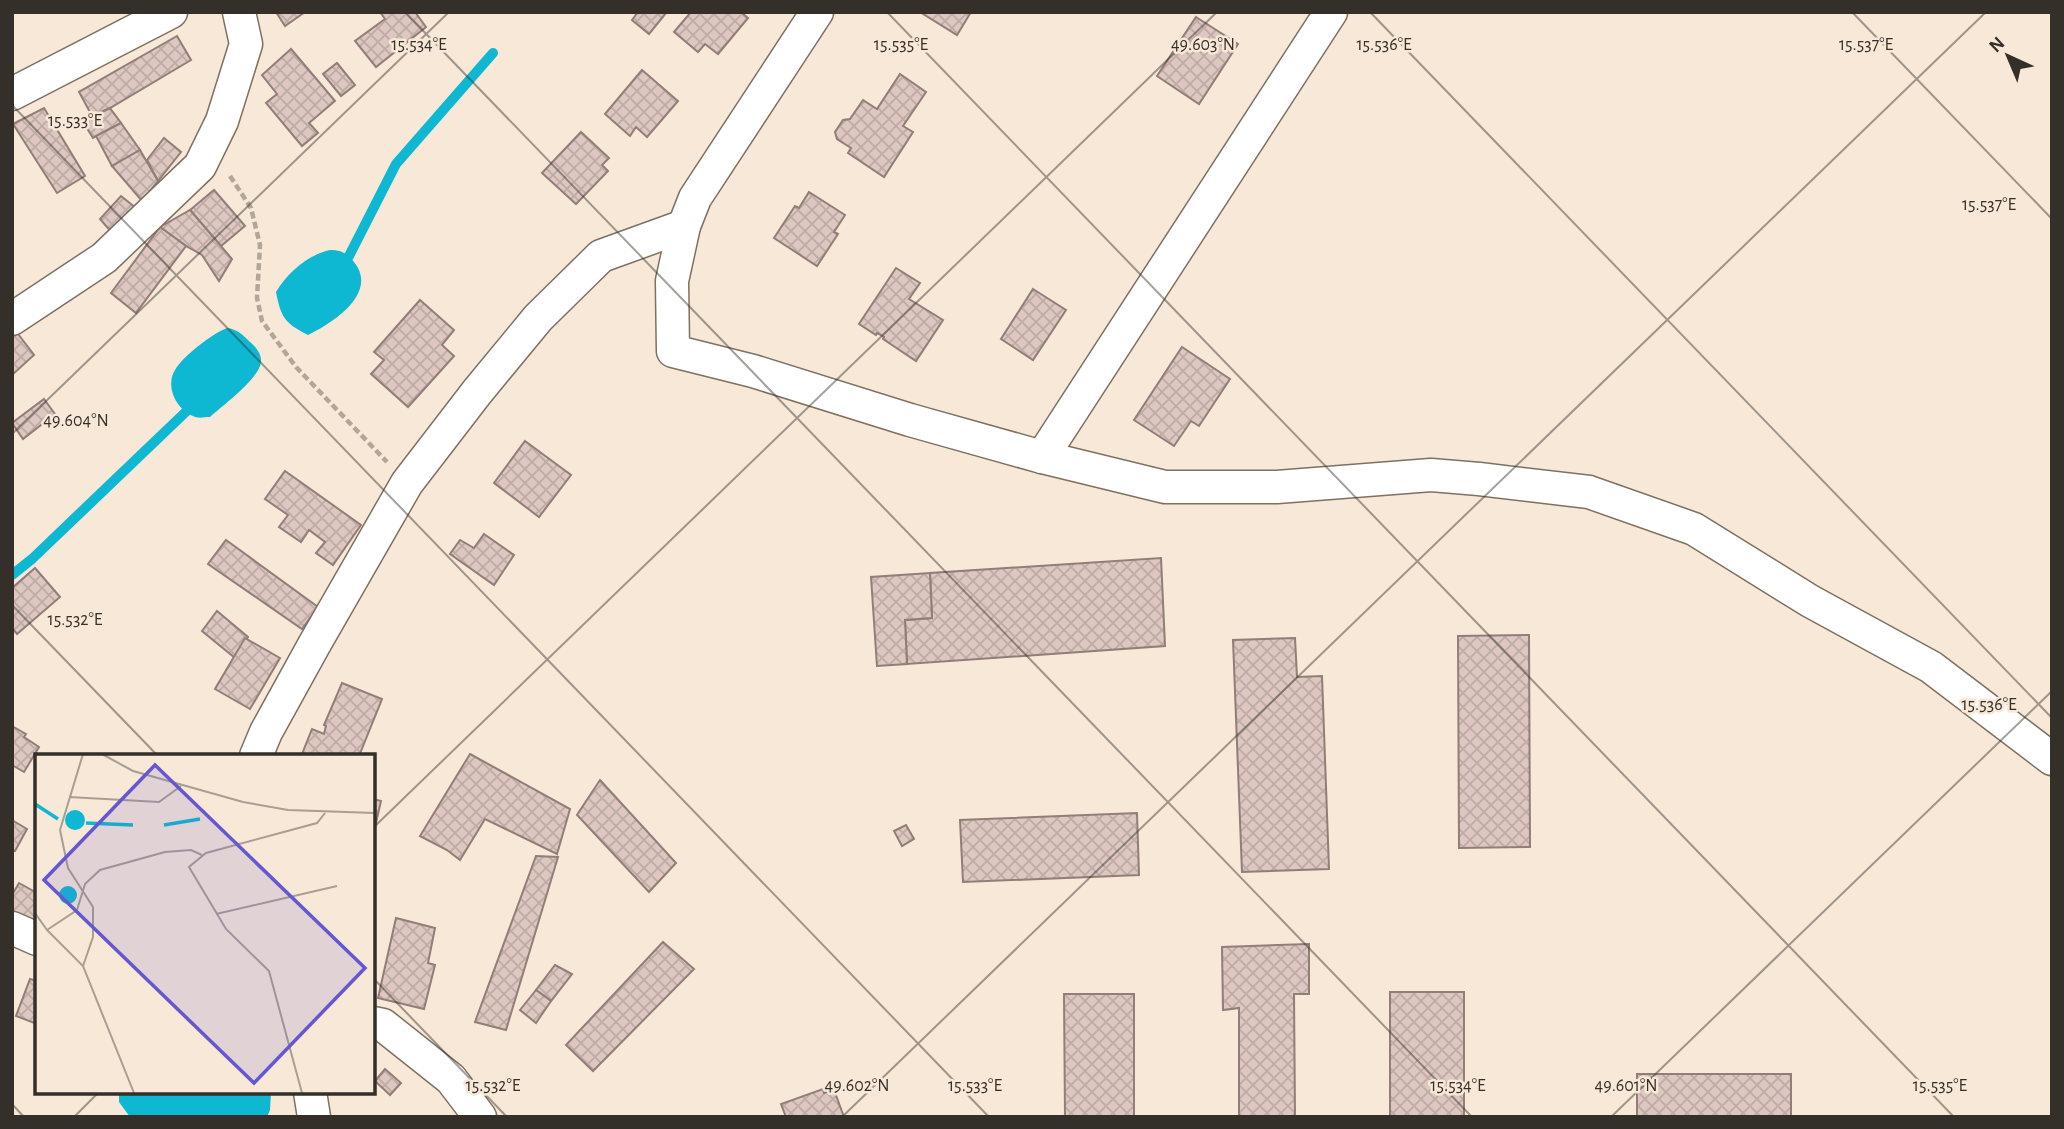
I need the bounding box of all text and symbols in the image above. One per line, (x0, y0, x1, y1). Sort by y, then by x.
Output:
north arrow (1973, 21, 2043, 91)
text: N (1986, 33, 2009, 56)
text: 15.534°E (391, 36, 447, 54)
text: 15.535°E (874, 36, 928, 54)
text: 49.603°N (1171, 36, 1235, 54)
text: 15.536°E (1356, 36, 1412, 54)
text: 15.537°E (1839, 36, 1893, 54)
text: 15.533°E (48, 112, 102, 130)
text: 15.537°E (1962, 196, 2016, 214)
text: 49.604°N (43, 412, 109, 430)
text: 15.532°E (48, 611, 103, 629)
text: 15.536°E (1961, 696, 2017, 714)
inset map (35, 754, 374, 1094)
text: 15.532°E (466, 1077, 521, 1095)
text: 49.602°N (825, 1077, 889, 1095)
text: 15.533°E (948, 1077, 1002, 1095)
text: 15.534°E (1430, 1077, 1486, 1095)
text: 49.601°N (1595, 1077, 1657, 1095)
text: 15.535°E (1913, 1077, 1967, 1095)

